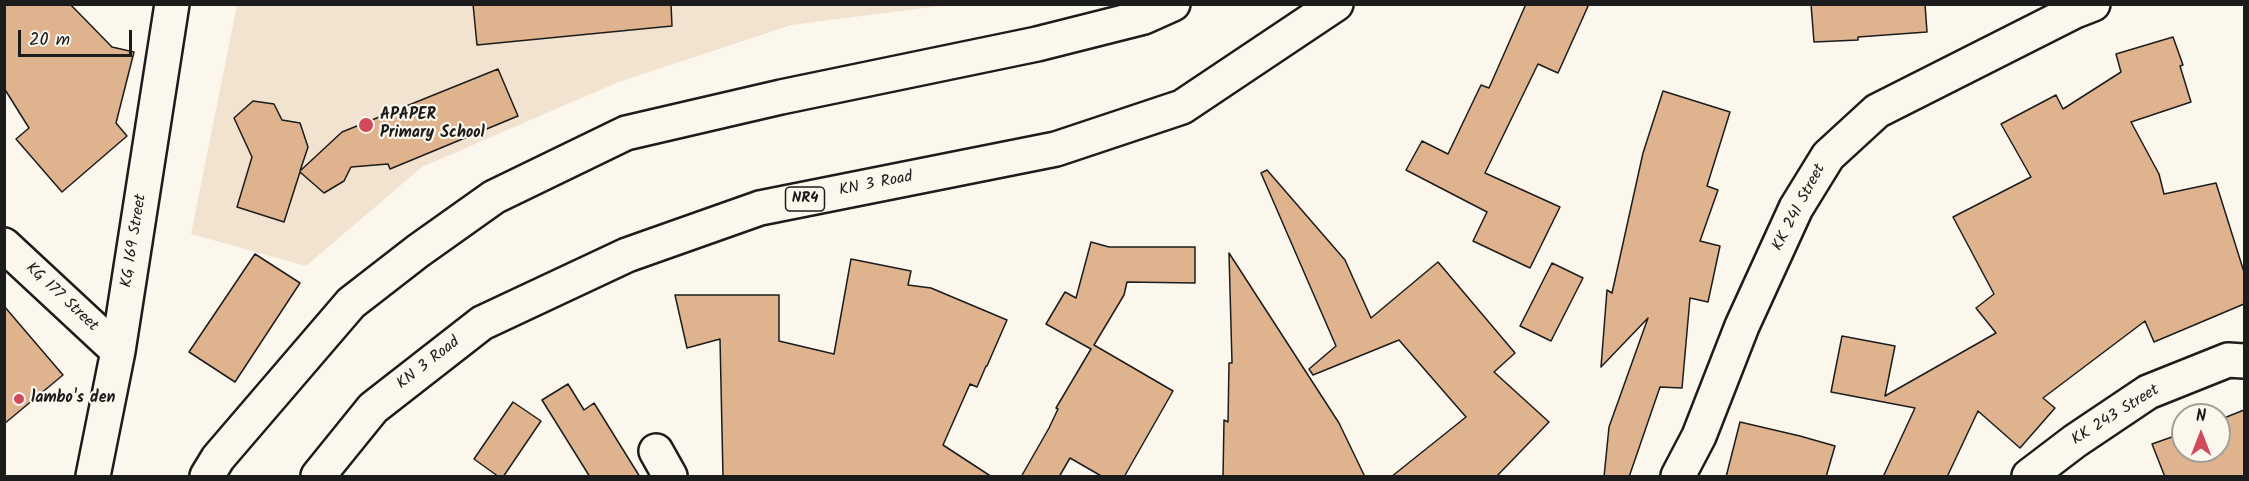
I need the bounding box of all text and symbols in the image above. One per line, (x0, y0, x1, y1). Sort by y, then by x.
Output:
scale bar (21, 18, 135, 56)
text: 20 m (29, 26, 70, 55)
place label: APAPER Primary School (380, 106, 485, 144)
marker: APAPER Primary School (357, 116, 375, 134)
street label: KK 241 Street (1769, 161, 1831, 255)
street label: KN 3 Road (838, 168, 914, 202)
road number: NR4 (786, 187, 824, 211)
street label: KG 169 Street (118, 193, 152, 289)
street label: KG 177 Street (21, 259, 101, 337)
street label: KN 3 Road (394, 334, 464, 394)
street label: KK 243 Street (2069, 381, 2163, 451)
place label: lambo's den (31, 389, 115, 409)
marker: lambo's den (12, 392, 26, 406)
north arrow (2171, 403, 2231, 463)
text: N (2196, 404, 2206, 429)

